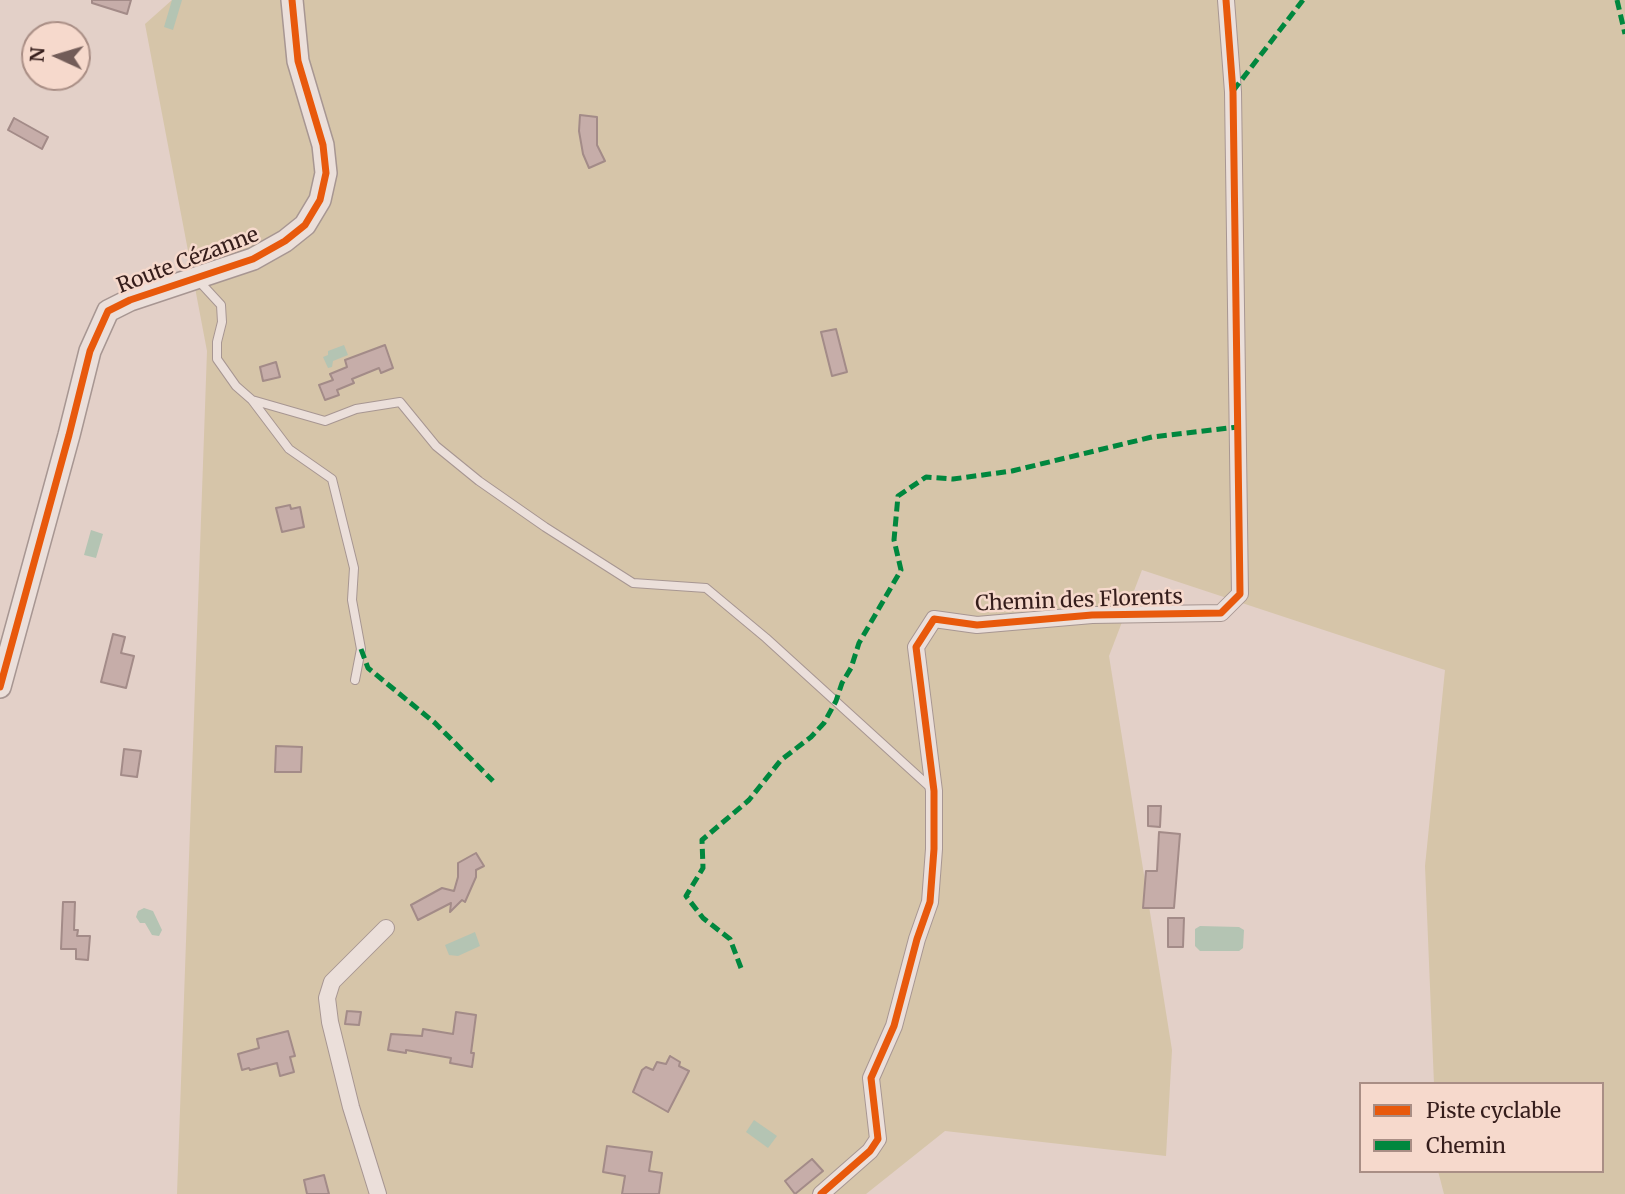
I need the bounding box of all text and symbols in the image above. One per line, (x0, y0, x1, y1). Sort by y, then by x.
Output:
north arrow (21, 21, 91, 91)
text: N (25, 46, 50, 63)
street label: Route Cézanne (114, 222, 262, 300)
street label: Chemin des Florents (975, 585, 1183, 617)
legend (1359, 1082, 1604, 1173)
text: Piste cyclable (1426, 1097, 1561, 1124)
text: Chemin (1426, 1132, 1506, 1159)

